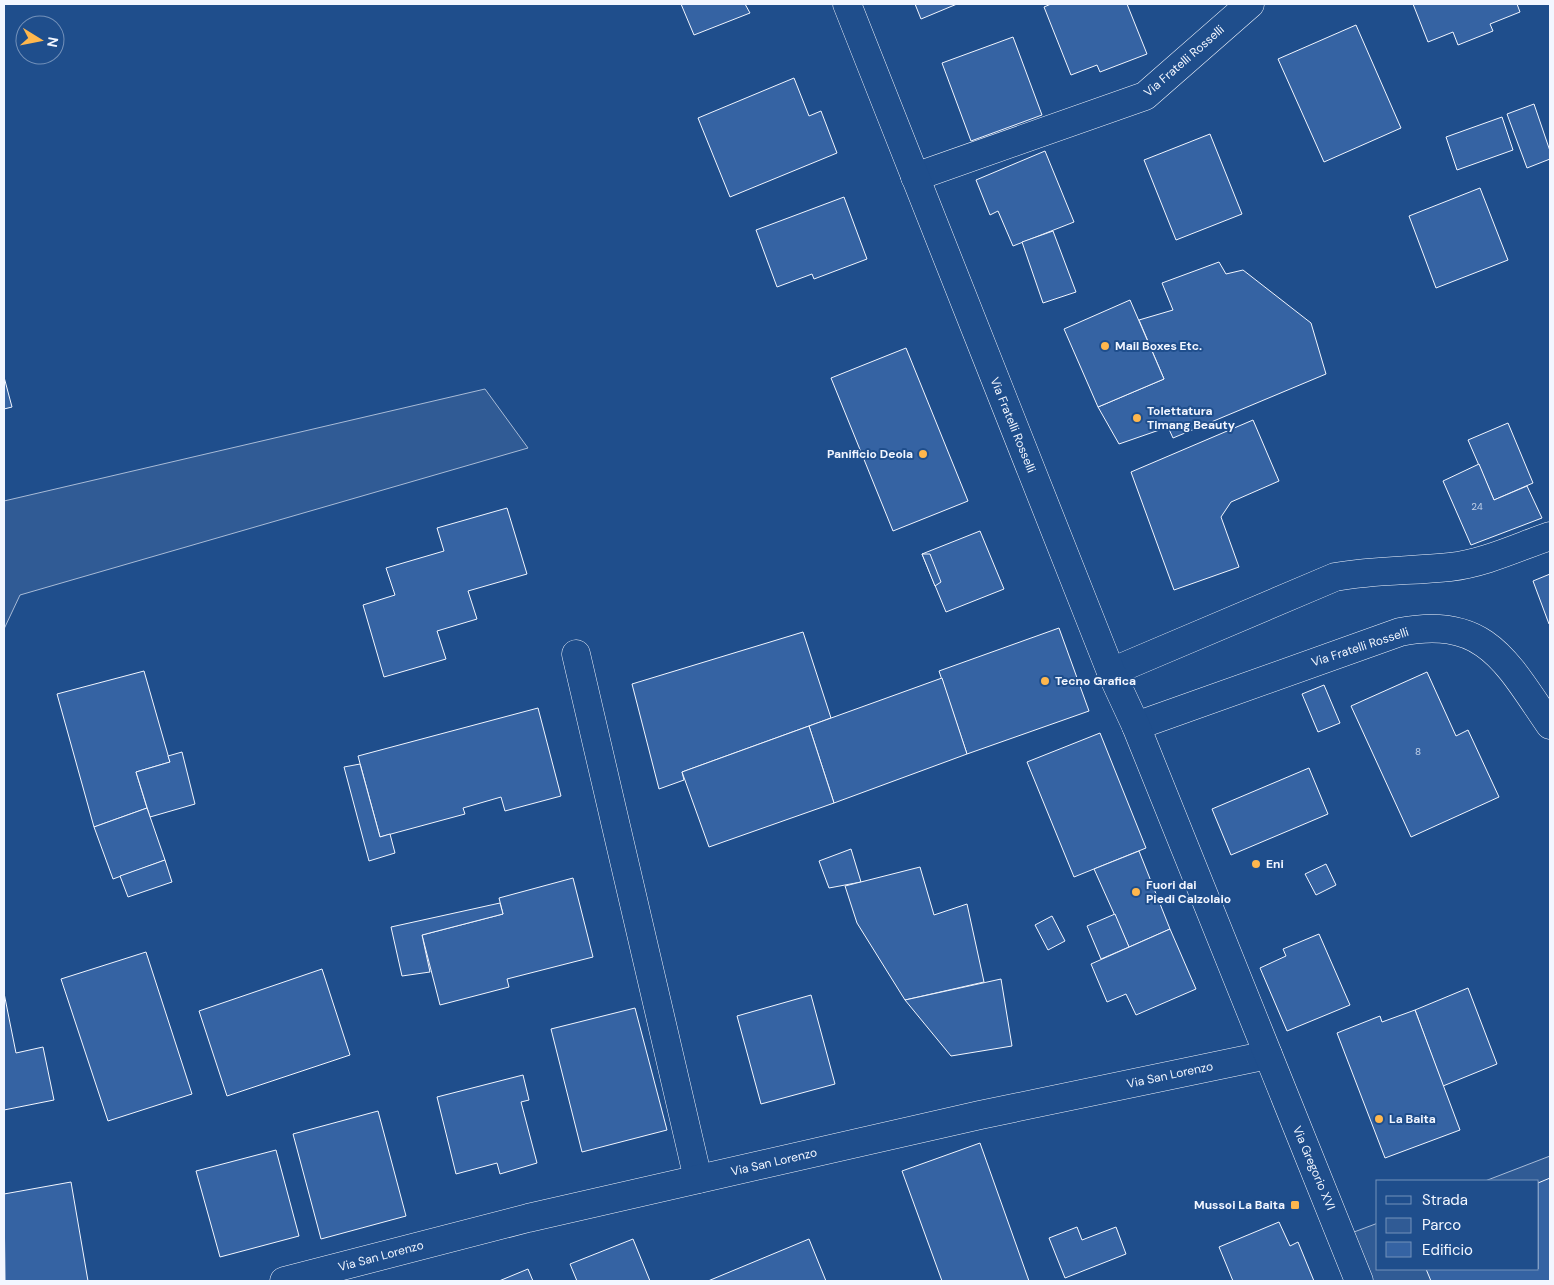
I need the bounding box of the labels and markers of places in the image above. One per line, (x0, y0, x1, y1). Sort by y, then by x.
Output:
place label: Mail Boxes Etc. (1115, 338, 1202, 354)
marker: Mail Boxes Etc. (1099, 340, 1111, 352)
place label: Tolettatura Timang Beauty (1147, 403, 1236, 433)
marker: Tolettatura Timang Beauty (1131, 412, 1143, 424)
place label: Panificio Deola (827, 446, 913, 462)
marker: Panificio Deola (917, 448, 929, 460)
place label: Tecno Grafica (1055, 673, 1136, 689)
marker: Tecno Grafica (1039, 675, 1051, 687)
place label: Eni (1266, 856, 1284, 872)
marker: Eni (1250, 858, 1262, 870)
place label: Fuori dai Piedi Calzolaio (1146, 877, 1231, 907)
marker: Fuori dai Piedi Calzolaio (1130, 886, 1142, 898)
place label: La Baita (1389, 1111, 1436, 1127)
marker: La Baita (1373, 1113, 1385, 1125)
place label: Mussoi La Baita (1194, 1197, 1285, 1213)
marker: Mussoi La Baita (1289, 1199, 1301, 1211)

